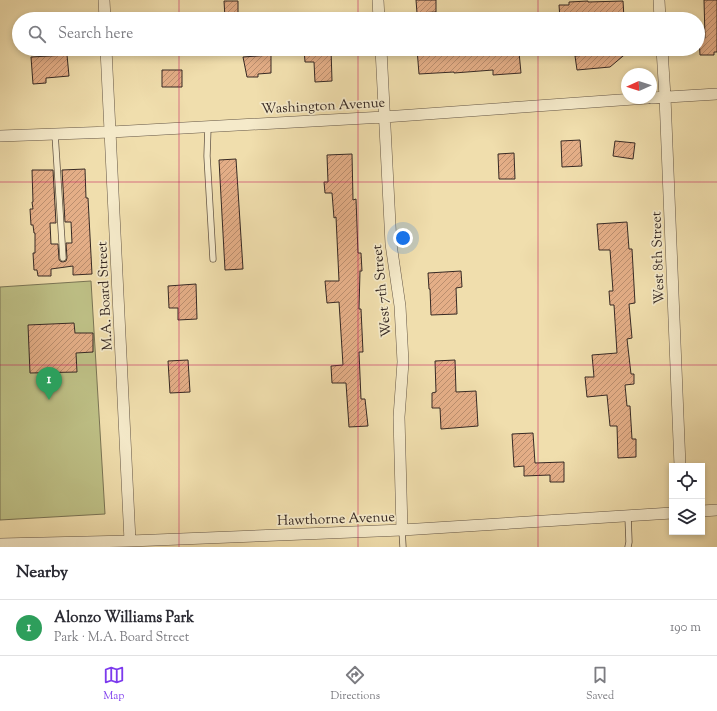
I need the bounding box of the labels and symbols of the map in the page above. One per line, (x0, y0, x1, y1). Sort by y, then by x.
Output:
north arrow (621, 68, 657, 104)
street label: Washington Avenue (261, 94, 386, 120)
street label: West 8th Street (647, 211, 671, 305)
your location (393, 228, 413, 248)
street label: M.A. Board Street (93, 241, 119, 351)
street label: West 7th Street (368, 243, 398, 338)
pin: 1 (36, 367, 62, 400)
street label: Hawthorne Avenue (277, 508, 395, 532)

